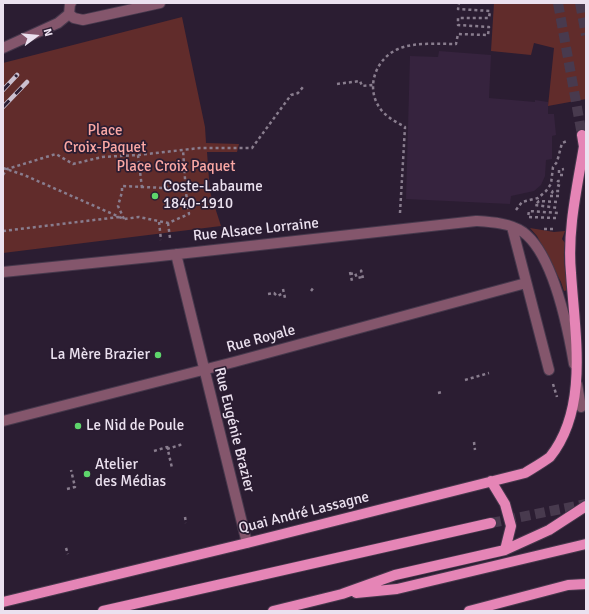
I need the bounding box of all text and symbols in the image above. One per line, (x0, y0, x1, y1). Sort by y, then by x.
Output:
north arrow (16, 16, 56, 56)
text: N (41, 27, 55, 38)
park label: Place Croix-Paquet (64, 122, 146, 157)
park label: Place Croix Paquet (116, 158, 236, 176)
place label: Coste-Labaume 1840-1910 (163, 178, 263, 213)
marker: Coste-Labaume 1840-1910 (150, 191, 160, 201)
street label: Rue Alsace Lorraine (192, 214, 320, 246)
street label: Rue Royale (225, 321, 297, 357)
place label: La Mère Brazier (50, 346, 150, 364)
marker: La Mère Brazier (153, 350, 163, 360)
street label: Rue Eugénie Brazier (210, 366, 258, 494)
place label: Le Nid de Poule (86, 417, 184, 435)
marker: Le Nid de Poule (73, 421, 83, 431)
place label: Atelier des Médias (95, 456, 166, 491)
marker: Atelier des Médias (82, 469, 92, 479)
street label: Quai André Lassagne (237, 488, 371, 538)

